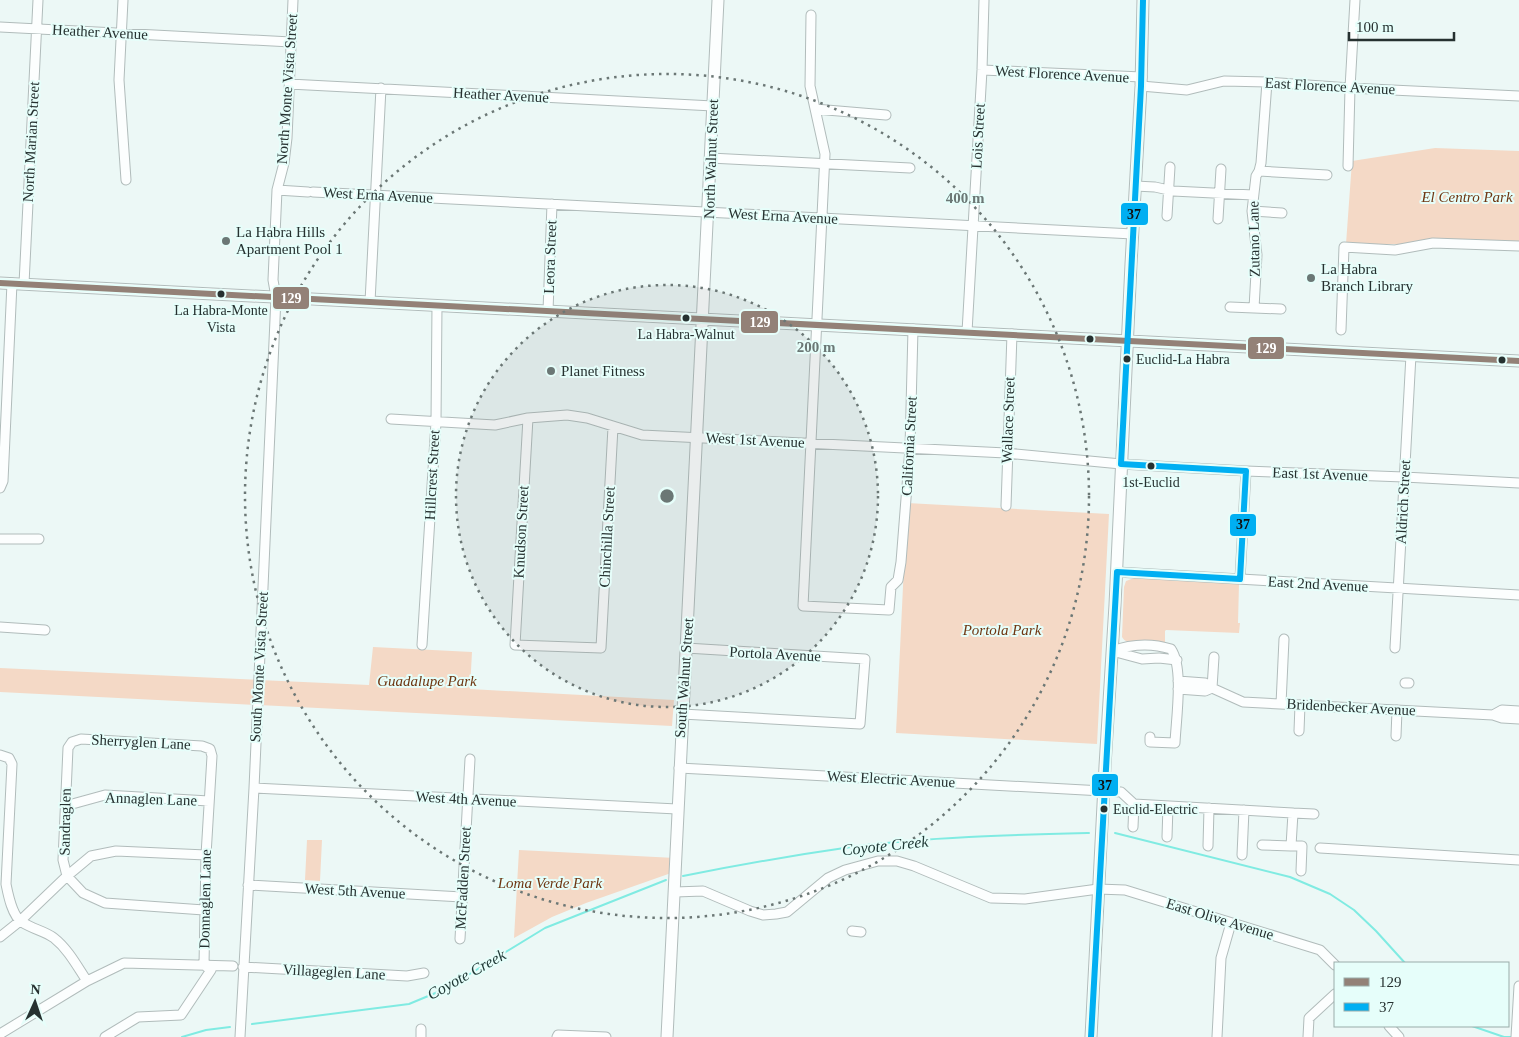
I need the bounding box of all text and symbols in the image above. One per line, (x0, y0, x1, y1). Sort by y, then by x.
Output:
scale bar (1349, 10, 1454, 42)
street label: North Monte Vista Street (274, 12, 300, 165)
text: 100 m (1356, 19, 1394, 35)
street label: Heather Avenue (52, 22, 149, 43)
street label: West Florence Avenue (995, 62, 1130, 86)
street label: East Florence Avenue (1264, 75, 1396, 97)
street label: North Marian Street (20, 80, 42, 203)
street label: Heather Avenue (453, 85, 550, 106)
street label: North Walnut Street (701, 98, 721, 219)
street label: Lois Street (968, 102, 988, 169)
street label: West Erna Avenue (323, 184, 434, 206)
park label: El Centro Park (1420, 189, 1513, 205)
text: 400 m (946, 190, 985, 206)
street label: Zutano Lane (1245, 200, 1263, 277)
line badge: 37 (1120, 202, 1149, 226)
street label: West Erna Avenue (728, 205, 839, 227)
text: 37 (1127, 207, 1141, 222)
street label: Leora Street (541, 219, 559, 294)
place label: La Habra Hills Apartment Pool 1 (236, 224, 343, 257)
marker: La Habra Hills Apartment Pool 1 (220, 235, 232, 247)
place label: La Habra Branch Library (1321, 261, 1414, 294)
marker: La Habra Branch Library (1305, 272, 1317, 284)
line badge: 129 (272, 286, 310, 310)
marker: La Habra-Monte Vista (216, 289, 226, 299)
text: 129 (281, 291, 302, 306)
place label: La Habra-Monte Vista (174, 303, 268, 335)
line badge: 129 (740, 310, 779, 334)
marker: La Habra-Walnut (681, 313, 691, 323)
text: 129 (750, 315, 771, 330)
place label: La Habra-Walnut (637, 327, 735, 342)
unlabelled marker (1085, 334, 1095, 344)
line badge: 129 (1247, 336, 1285, 360)
text: 200 m (797, 339, 836, 355)
text: 129 (1256, 341, 1277, 356)
place label: Euclid-La Habra (1136, 352, 1230, 367)
marker: Euclid-La Habra (1122, 354, 1132, 364)
unlabelled marker (1497, 355, 1507, 365)
place label: Planet Fitness (561, 363, 645, 379)
marker: Planet Fitness (545, 365, 557, 377)
street label: Wallace Street (998, 376, 1018, 464)
street label: California Street (898, 395, 920, 496)
street label: Hillcrest Street (422, 429, 442, 521)
street label: West 1st Avenue (705, 429, 805, 451)
street label: Aldrich Street (1393, 459, 1413, 545)
marker: 1st-Euclid (1146, 461, 1156, 471)
street label: East 1st Avenue (1272, 464, 1368, 484)
place label: 1st-Euclid (1122, 475, 1180, 490)
street label: Knudson Street (511, 484, 531, 579)
street label: Chinchilla Street (596, 485, 618, 588)
centre of rings (658, 487, 676, 505)
line badge: 37 (1229, 513, 1257, 537)
text: 37 (1236, 517, 1250, 532)
street label: East 2nd Avenue (1267, 573, 1369, 595)
street label: South Monte Vista Street (247, 590, 271, 743)
street label: South Walnut Street (672, 617, 696, 739)
park label: Portola Park (962, 622, 1042, 638)
street label: Portola Avenue (729, 644, 822, 664)
park label: Guadalupe Park (377, 673, 477, 689)
street label: Bridenbecker Avenue (1286, 696, 1416, 718)
street label: Sherryglen Lane (91, 731, 191, 753)
street label: West Electric Avenue (826, 768, 956, 790)
line badge: 37 (1091, 773, 1119, 797)
text: 37 (1098, 778, 1112, 793)
street label: Sandraglen (56, 788, 74, 856)
street label: West 4th Avenue (415, 788, 517, 810)
street label: Annaglen Lane (105, 789, 198, 809)
place label: Euclid-Electric (1113, 802, 1198, 817)
marker: Euclid-Electric (1099, 804, 1109, 814)
street label: McFadden Street (452, 825, 474, 930)
water label: Coyote Creek (841, 832, 930, 859)
street label: Donnaglen Lane (196, 849, 214, 949)
park label: Loma Verde Park (497, 875, 603, 891)
street label: West 5th Avenue (304, 880, 406, 902)
street label: East Olive Avenue (1164, 895, 1276, 943)
water label: Coyote Creek (424, 945, 510, 1004)
street label: Villageglen Lane (282, 961, 386, 983)
legend (1334, 962, 1509, 1027)
text: 129 (1379, 974, 1402, 990)
north arrow (10, 977, 60, 1027)
text: N (30, 982, 41, 997)
text: 37 (1379, 999, 1395, 1015)

